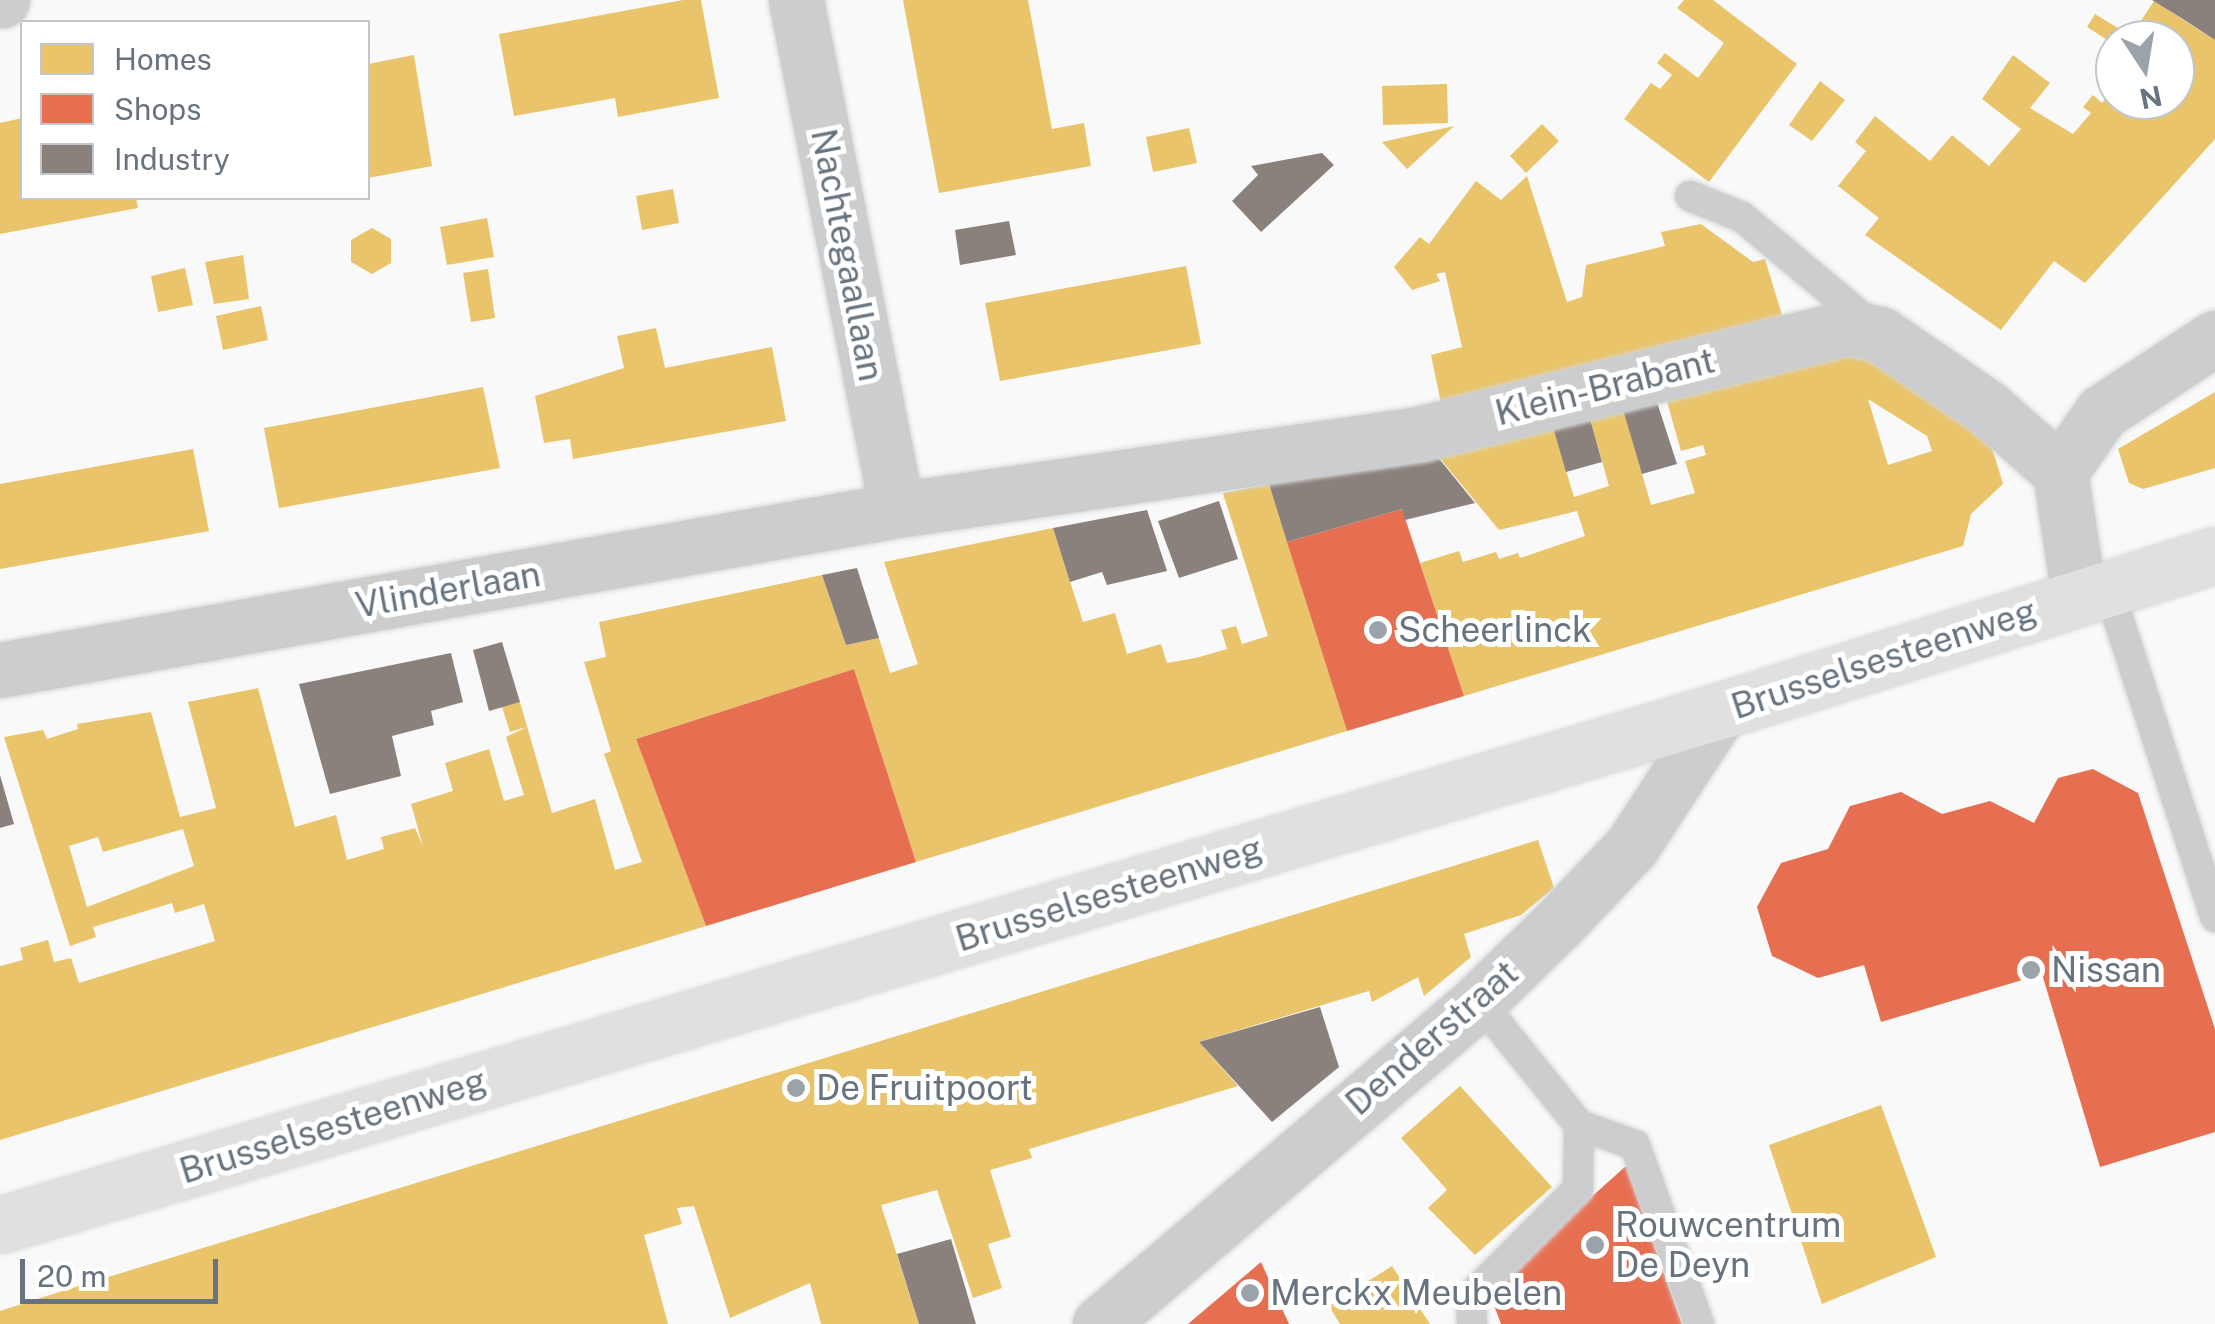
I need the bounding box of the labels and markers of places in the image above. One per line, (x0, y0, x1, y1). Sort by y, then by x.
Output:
place label: Scheerlinck (1398, 609, 1592, 651)
marker: Scheerlinck (1367, 619, 1389, 641)
place label: Nissan (2051, 949, 2161, 991)
marker: Nissan (2020, 959, 2042, 981)
place label: De Fruitpoort (816, 1067, 1033, 1109)
marker: De Fruitpoort (785, 1077, 807, 1099)
place label: Rouwcentrum De Deyn (1615, 1204, 1841, 1286)
marker: Rouwcentrum De Deyn (1584, 1234, 1606, 1256)
place label: Merckx Meubelen (1270, 1272, 1562, 1314)
marker: Merckx Meubelen (1239, 1282, 1261, 1304)

